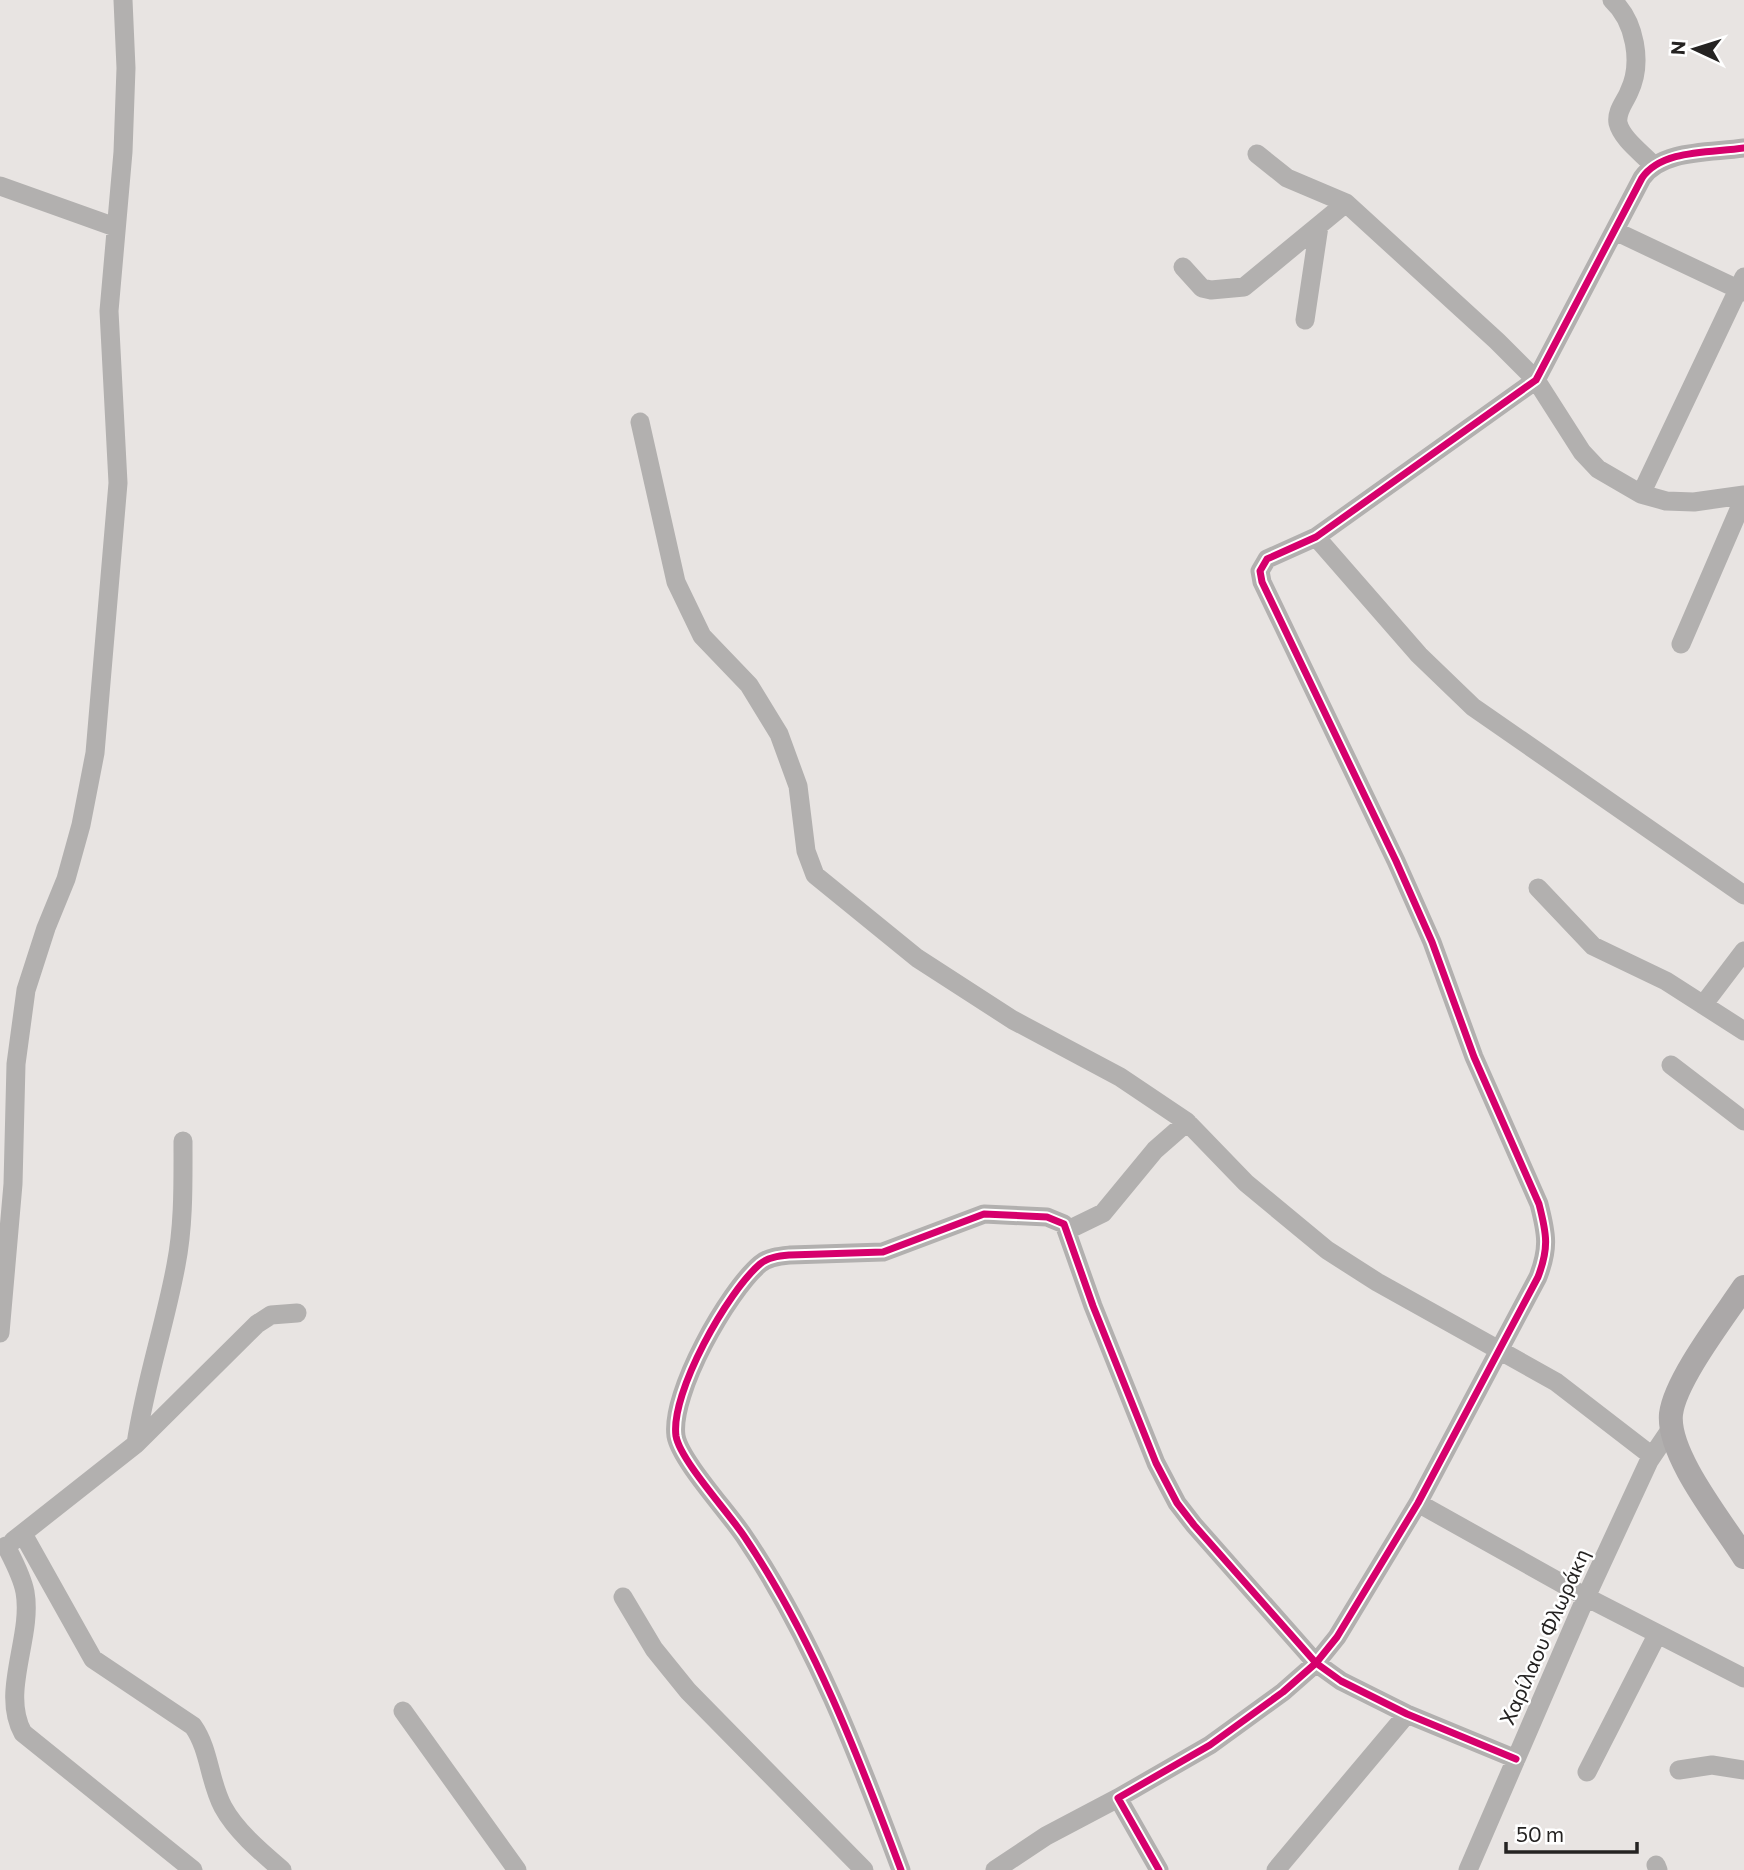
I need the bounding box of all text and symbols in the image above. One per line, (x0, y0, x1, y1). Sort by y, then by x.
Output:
north arrow (1660, 14, 1730, 84)
text: N (1666, 40, 1690, 56)
street label: Χαρίλαου Φλωράκη (1494, 1545, 1594, 1728)
scale bar (1506, 1811, 1637, 1855)
text: 50 m (1516, 1821, 1564, 1846)

